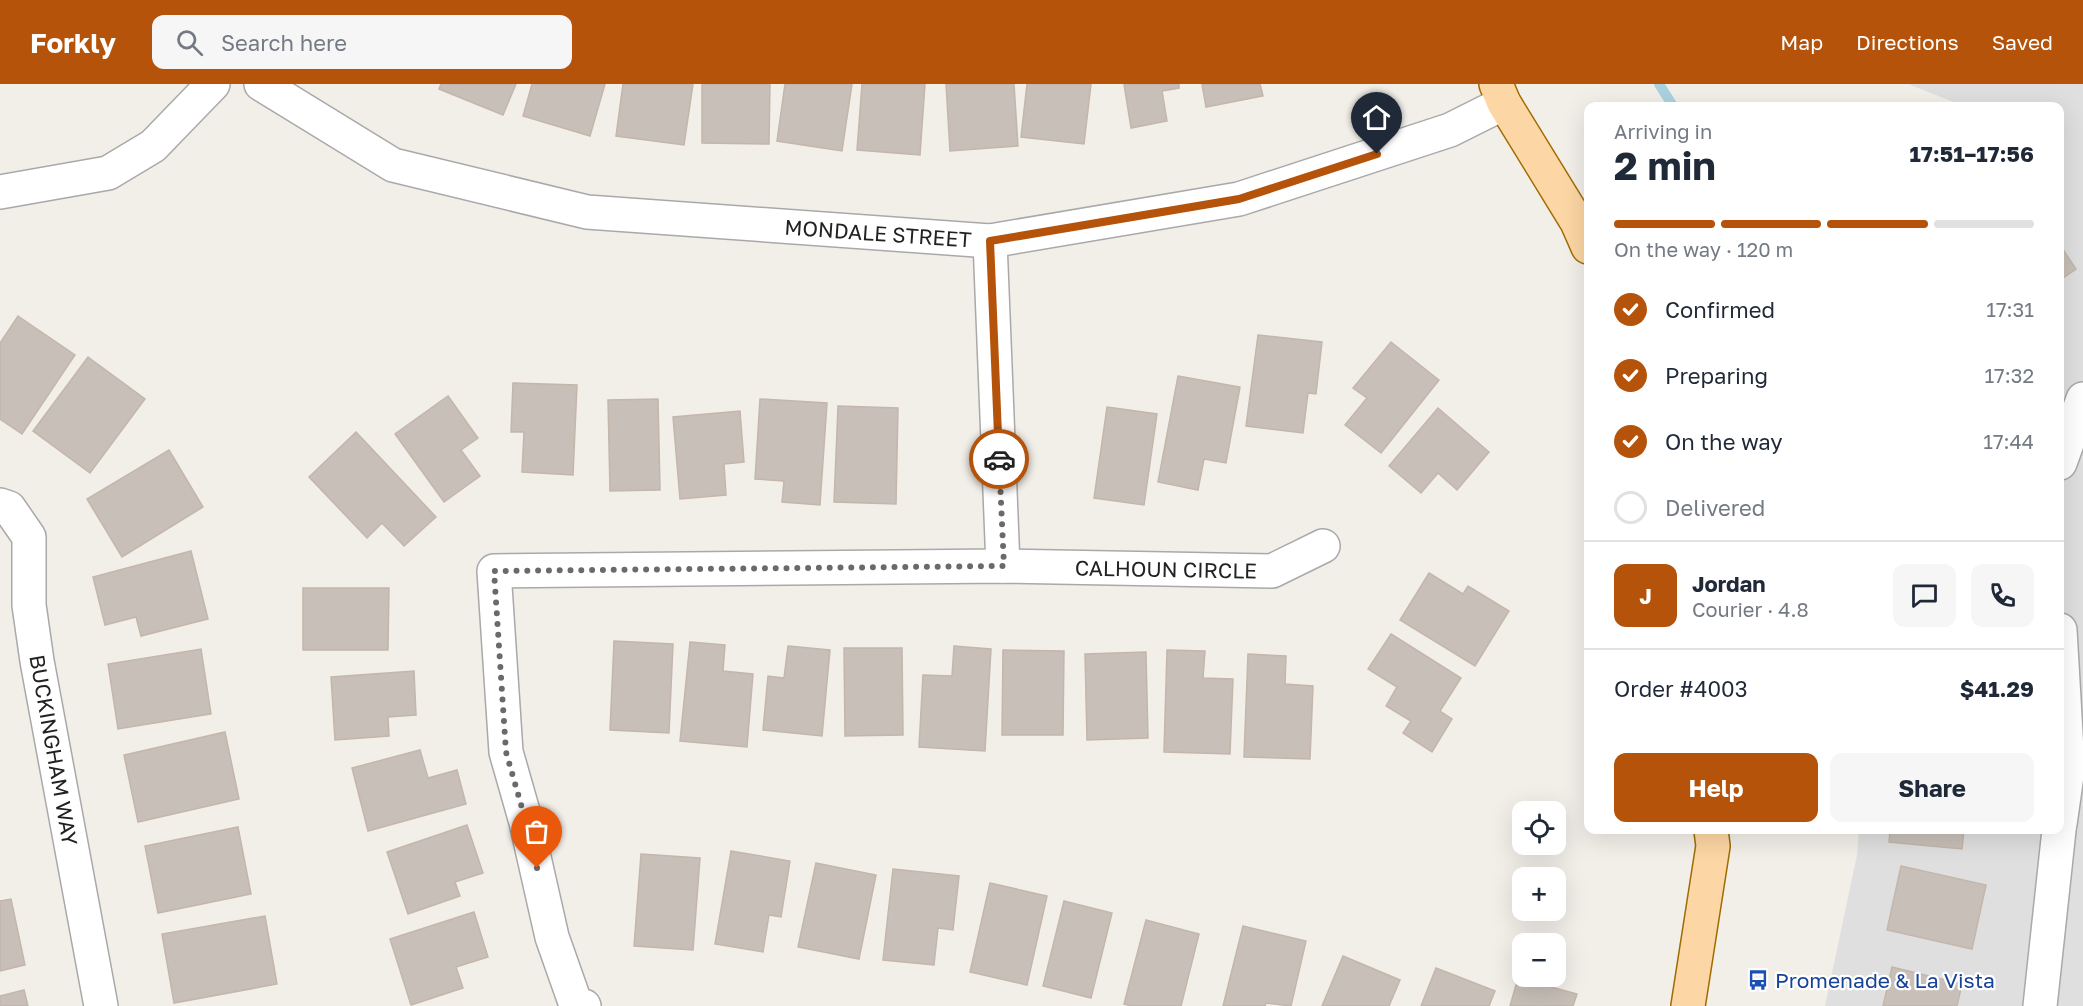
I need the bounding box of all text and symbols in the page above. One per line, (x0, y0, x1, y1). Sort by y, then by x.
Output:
search box (152, 15, 572, 69)
text: Forkly (30, 26, 116, 59)
icon: search (173, 26, 206, 59)
text: Search here (221, 29, 347, 56)
text: Map (1780, 29, 1823, 55)
text: Directions (1856, 29, 1959, 55)
text: Saved (1992, 29, 2053, 55)
pin (1351, 92, 1402, 154)
icon: home (1360, 101, 1393, 134)
text: Arriving in (1614, 119, 1712, 143)
text: 17:51–17:56 (1909, 140, 2034, 167)
text: 2 min (1614, 142, 1716, 189)
street label: MONDALE STREET (784, 213, 972, 253)
text: On the way · 120 m (1614, 237, 1793, 261)
icon: check (1614, 293, 1647, 326)
text: Confirmed (1665, 296, 1775, 323)
text: 17:31 (1986, 297, 2034, 321)
icon: check (1614, 359, 1647, 392)
text: Preparing (1665, 362, 1768, 389)
text: 17:32 (1984, 363, 2034, 387)
icon: check (1614, 425, 1647, 458)
text: On the way (1665, 428, 1783, 455)
courier (969, 429, 1029, 489)
text: 17:44 (1983, 429, 2034, 453)
icon: car (983, 443, 1016, 476)
text: Delivered (1665, 494, 1765, 521)
street label: CALHOUN CIRCLE (1075, 554, 1257, 584)
button: chat (1893, 564, 1956, 627)
button: phone (1971, 564, 2034, 627)
text: Jordan (1692, 570, 1766, 597)
text: J (1639, 582, 1652, 609)
text: Courier · 4.8 (1692, 597, 1809, 621)
street label: BUCKINGHAM WAY (24, 653, 84, 848)
text: Order #4003 (1614, 675, 1748, 702)
text: $41.29 (1960, 675, 2034, 702)
button: Help (1614, 753, 1818, 822)
button: Share (1830, 753, 2034, 822)
map controls (1512, 801, 1566, 987)
button: locate (1512, 801, 1566, 855)
pin (511, 806, 562, 868)
icon: bag (520, 815, 553, 848)
button: + (1512, 867, 1566, 921)
button: − (1512, 933, 1566, 987)
place label: Promenade & La Vista (1775, 967, 1995, 993)
bus stop icon: Promenade & La Vista (1746, 968, 1770, 992)

